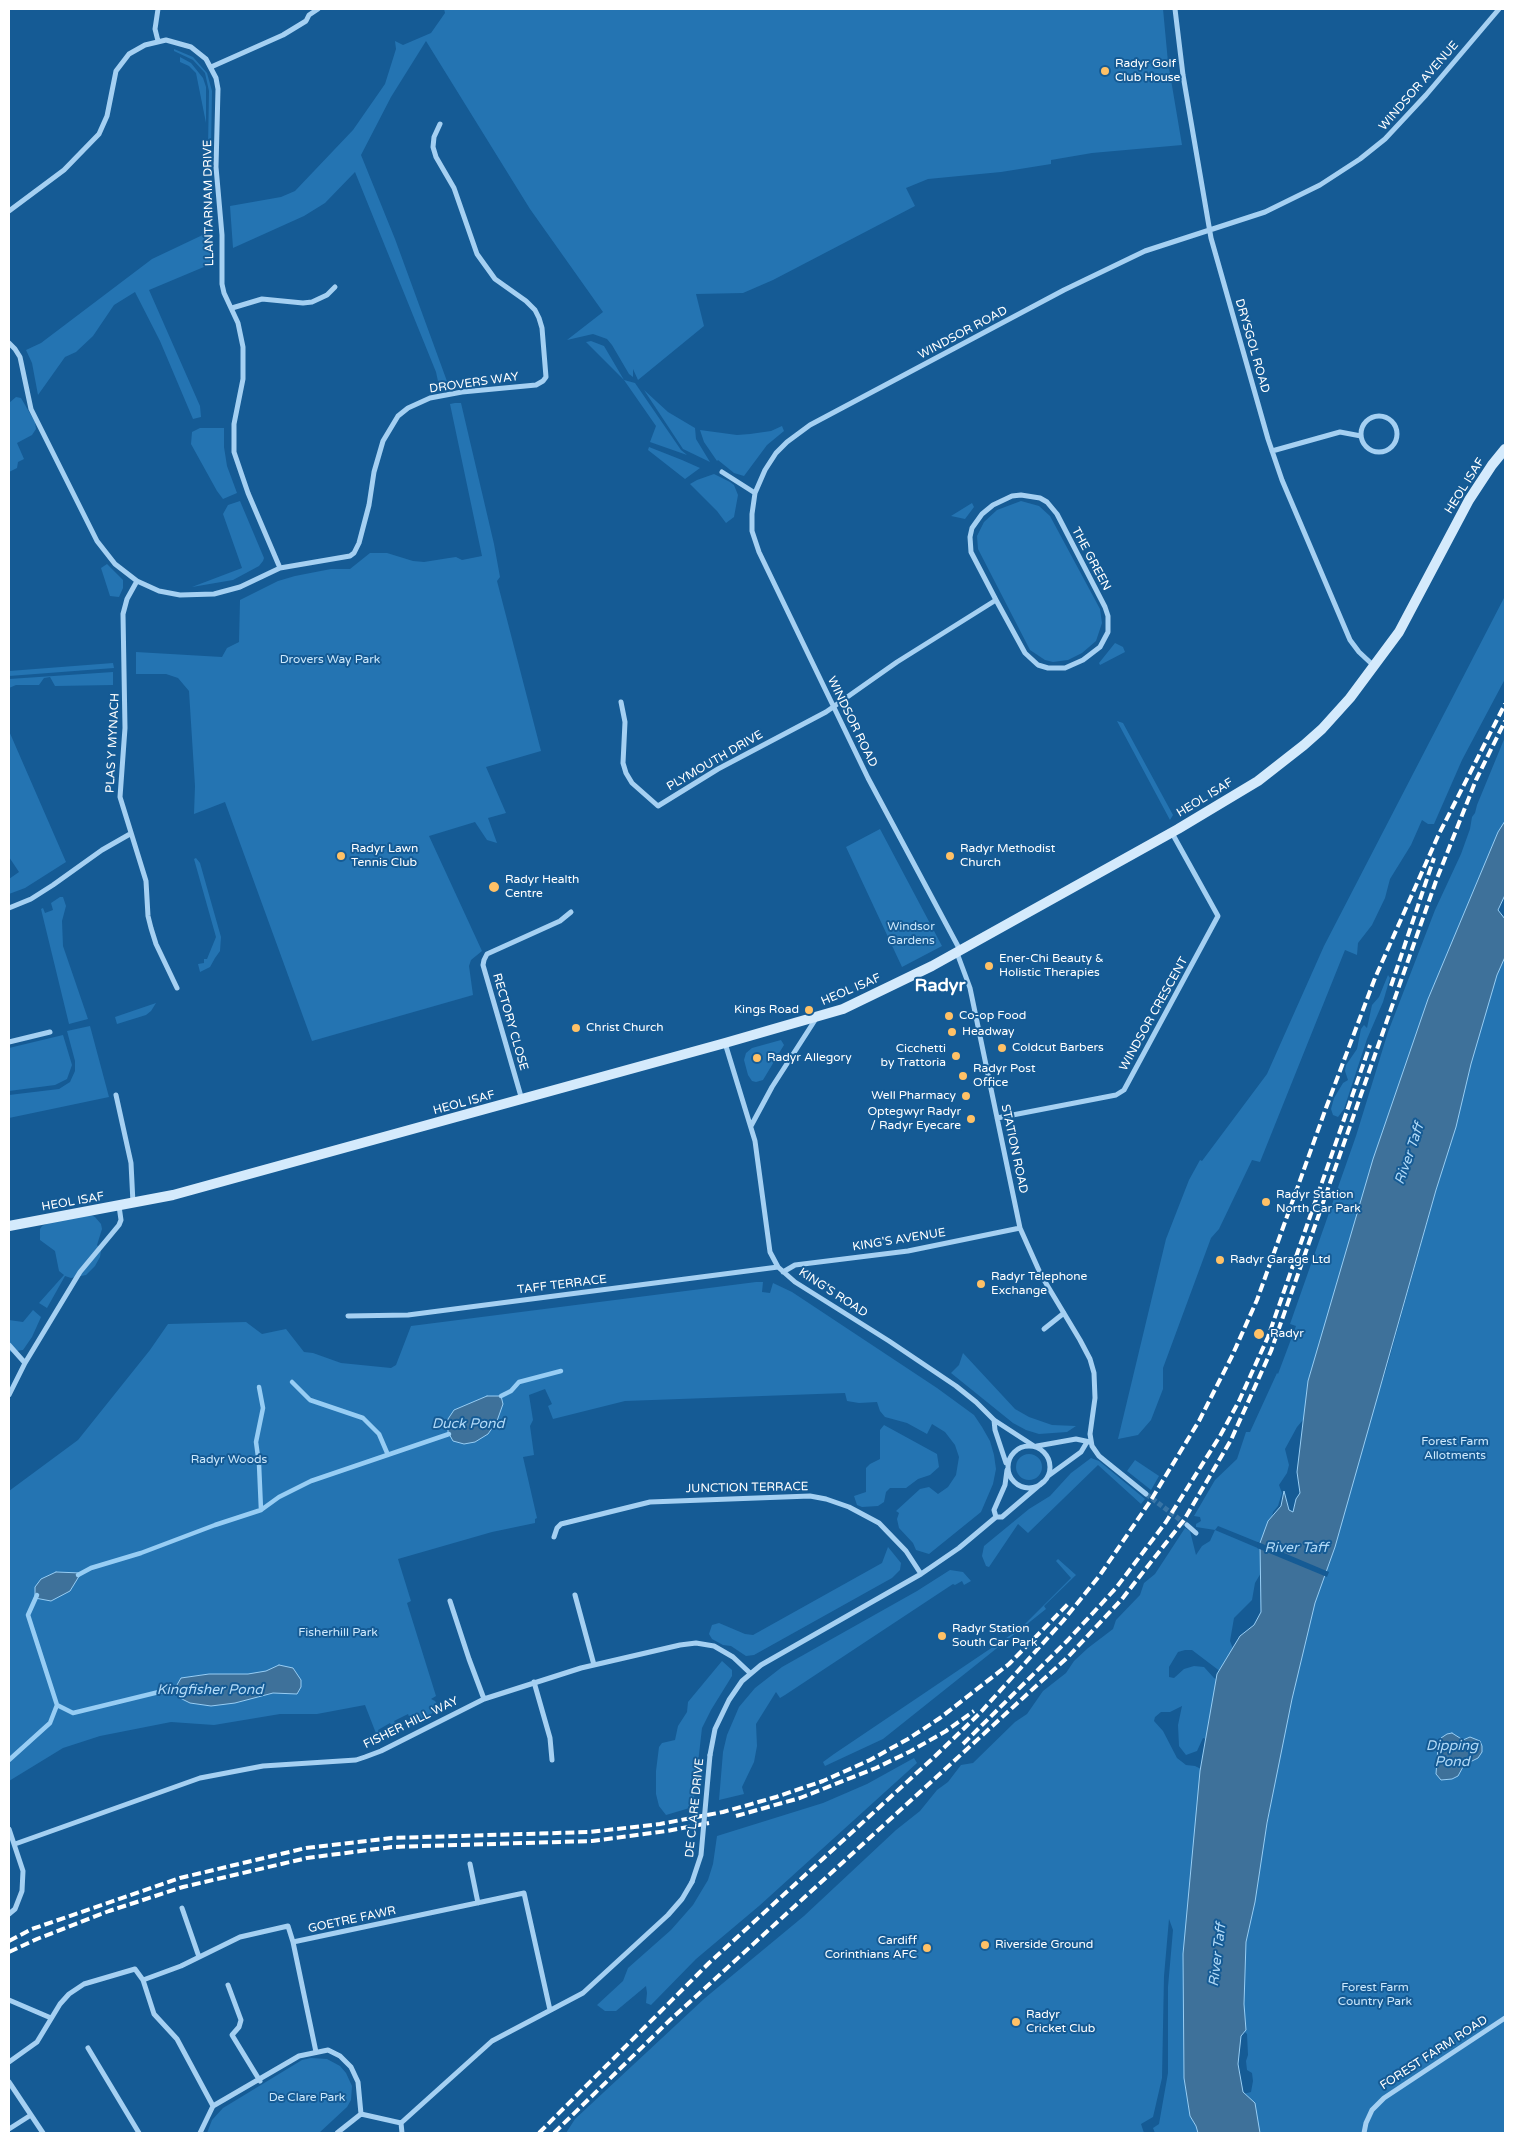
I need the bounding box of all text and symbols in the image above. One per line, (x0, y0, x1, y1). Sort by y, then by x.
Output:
street label: WINDSOR AVENUE (1376, 38, 1462, 134)
place label: Radyr Golf Club House (1115, 57, 1180, 85)
marker: Radyr Golf Club House (1099, 65, 1111, 77)
street label: LLANTARNAM DRIVE (201, 140, 217, 266)
street label: DRYSGOL ROAD (1232, 297, 1272, 395)
street label: WINDSOR ROAD (916, 303, 1010, 363)
street label: DROVERS WAY (428, 370, 520, 396)
street label: HEOL ISAF (1442, 455, 1488, 517)
street label: THE GREEN (1068, 525, 1114, 593)
park label: Drovers Way Park (280, 653, 380, 667)
street label: WINDSOR ROAD (824, 674, 880, 770)
street label: PLAS Y MYNACH (103, 693, 123, 793)
street label: PLYMOUTH DRIVE (664, 728, 766, 794)
street label: HEOL ISAF (1174, 775, 1236, 821)
place label: Radyr Lawn Tennis Club (351, 842, 418, 870)
place label: Radyr Methodist Church (960, 842, 1055, 870)
marker: Radyr Lawn Tennis Club (335, 850, 347, 862)
marker: Radyr Methodist Church (944, 850, 956, 862)
place label: Radyr Health Centre (505, 873, 579, 901)
marker: Radyr Health Centre (487, 880, 501, 894)
park label: Windsor Gardens (887, 920, 935, 948)
place label: Ener-Chi Beauty & Holistic Therapies (999, 952, 1104, 980)
street label: WINDSOR CRESCENT (1117, 955, 1191, 1073)
marker: Ener-Chi Beauty & Holistic Therapies (983, 960, 995, 972)
street label: HEOL ISAF (819, 971, 883, 1009)
street label: RECTORY CLOSE (489, 972, 531, 1072)
district label: Radyr (915, 975, 965, 997)
place label: Kings Road (734, 1003, 799, 1017)
marker: Kings Road (803, 1004, 815, 1016)
place label: Co-op Food (959, 1009, 1026, 1023)
marker: Co-op Food (943, 1010, 955, 1022)
place label: Christ Church (586, 1021, 664, 1035)
marker: Christ Church (570, 1022, 582, 1034)
place label: Headway (962, 1025, 1015, 1039)
marker: Headway (946, 1026, 958, 1038)
place label: Coldcut Barbers (1012, 1041, 1104, 1055)
place label: Cicchetti by Trattoria (880, 1042, 946, 1070)
marker: Coldcut Barbers (996, 1042, 1008, 1054)
marker: Cicchetti by Trattoria (950, 1050, 962, 1062)
place label: Radyr Allegory (767, 1051, 852, 1065)
marker: Radyr Allegory (751, 1052, 763, 1064)
place label: Radyr Post Office (973, 1062, 1036, 1090)
marker: Radyr Post Office (957, 1070, 969, 1082)
street label: HEOL ISAF (431, 1088, 497, 1118)
place label: Well Pharmacy (871, 1089, 956, 1103)
marker: Well Pharmacy (960, 1090, 972, 1102)
street label: STATION ROAD (997, 1103, 1031, 1195)
place label: Optegwyr Radyr / Radyr Eyecare (867, 1105, 961, 1133)
marker: Optegwyr Radyr / Radyr Eyecare (965, 1113, 977, 1125)
water label: River Taff (1392, 1121, 1428, 1187)
place label: Radyr Station North Car Park (1276, 1188, 1361, 1216)
street label: HEOL ISAF (40, 1189, 106, 1215)
marker: Radyr Station North Car Park (1260, 1196, 1272, 1208)
street label: KING'S AVENUE (851, 1226, 947, 1254)
place label: Radyr Garage Ltd (1230, 1253, 1331, 1267)
marker: Radyr Garage Ltd (1214, 1254, 1226, 1266)
street label: KING'S ROAD (796, 1265, 870, 1321)
place label: Radyr Telephone Exchange (991, 1270, 1087, 1298)
street label: TAFF TERRACE (516, 1272, 608, 1298)
marker: Radyr Telephone Exchange (975, 1278, 987, 1290)
marker: Radyr (1252, 1327, 1266, 1341)
place label: Radyr (1270, 1327, 1304, 1341)
water label: Duck Pond (432, 1416, 504, 1432)
park label: Forest Farm Allotments (1421, 1435, 1489, 1463)
park label: Radyr Woods (191, 1453, 267, 1467)
street label: JUNCTION TERRACE (686, 1480, 808, 1496)
water label: River Taff (1264, 1540, 1328, 1556)
place label: Radyr Station South Car Park (952, 1622, 1037, 1650)
park label: Fisherhill Park (298, 1626, 378, 1640)
marker: Radyr Station South Car Park (936, 1630, 948, 1642)
water label: Kingfisher Pond (157, 1682, 263, 1698)
street label: FISHER HILL WAY (361, 1694, 461, 1752)
water label: Dipping Pond (1426, 1738, 1478, 1770)
street label: DE CLARE DRIVE (683, 1758, 707, 1858)
street label: GOETRE FAWR (307, 1904, 397, 1936)
water label: River Taff (1206, 1922, 1230, 1988)
place label: Cardiff Corinthians AFC (825, 1934, 917, 1962)
place label: Riverside Ground (995, 1938, 1093, 1952)
marker: Riverside Ground (979, 1939, 991, 1951)
marker: Cardiff Corinthians AFC (921, 1942, 933, 1954)
park label: Forest Farm Country Park (1338, 1981, 1412, 2009)
place label: Radyr Cricket Club (1026, 2008, 1095, 2036)
street label: FOREST FARM ROAD (1378, 2013, 1490, 2093)
marker: Radyr Cricket Club (1010, 2016, 1022, 2028)
park label: De Clare Park (269, 2091, 345, 2105)

